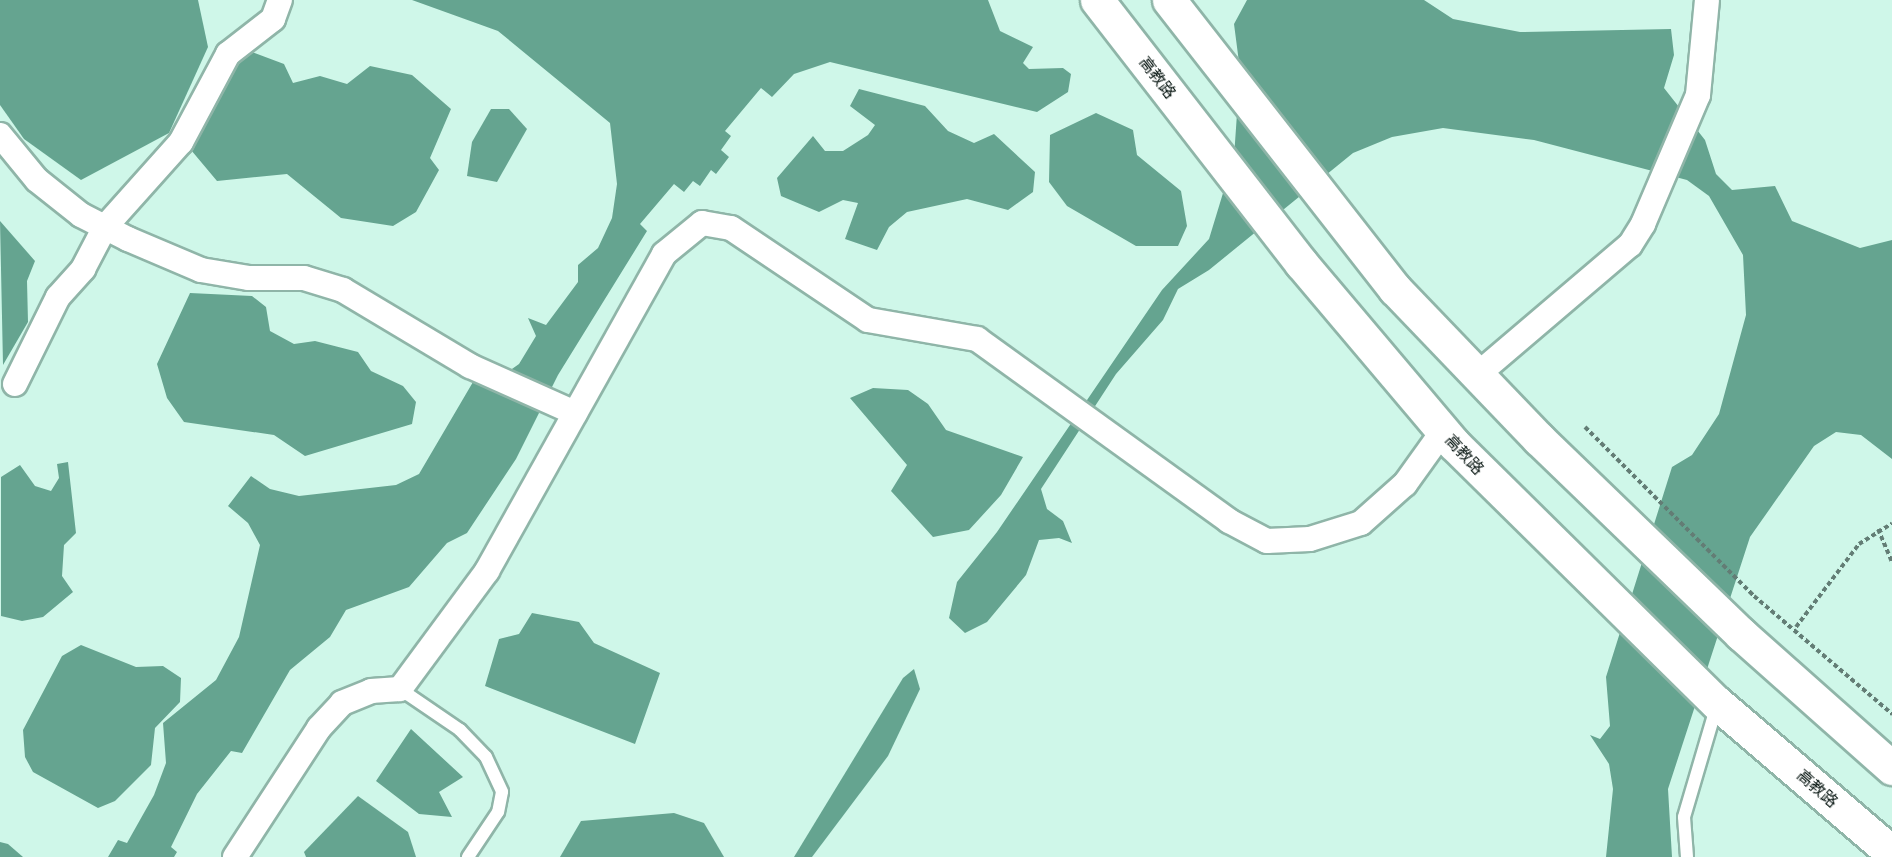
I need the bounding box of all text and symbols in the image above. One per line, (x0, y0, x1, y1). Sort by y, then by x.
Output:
street label: 高教路 (1135, 53, 1179, 103)
street label: 高教路 (1441, 431, 1487, 479)
street label: 高教路 (1793, 766, 1841, 812)

